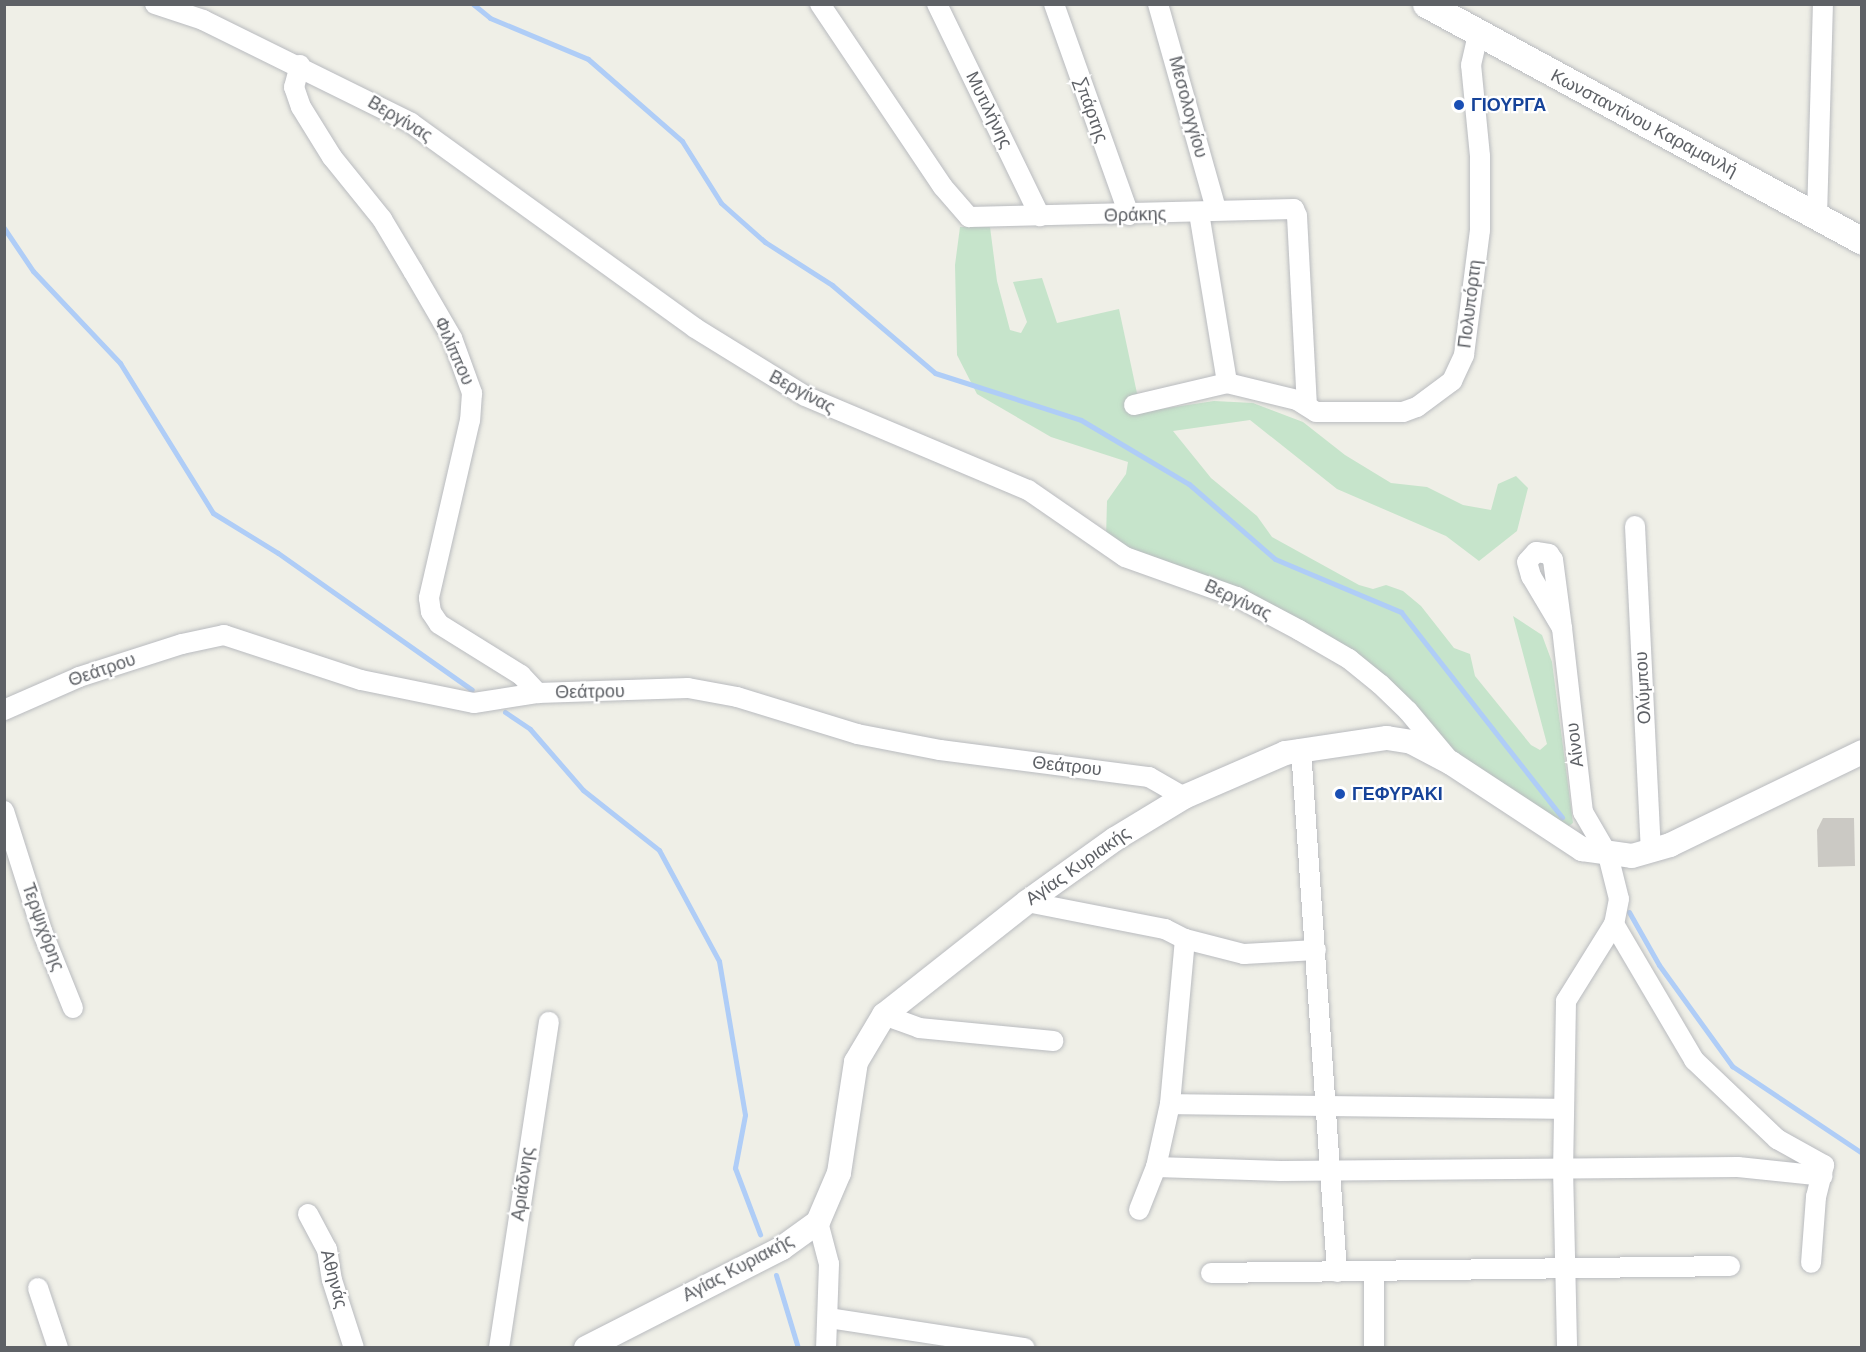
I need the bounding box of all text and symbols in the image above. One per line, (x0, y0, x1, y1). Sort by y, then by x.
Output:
street label: Μεσολογγίου (1164, 54, 1212, 160)
street label: Κωνσταντίνου Καραμανλή (1547, 65, 1741, 181)
street label: Μυτιλήνης (961, 68, 1017, 152)
street label: Σπάρτης (1069, 75, 1113, 145)
street label: Βεργίνας (364, 91, 436, 147)
place label: ΓΙΟΥΡΓΑ (1471, 94, 1546, 116)
marker: ΓΙΟΥΡΓΑ (1452, 98, 1466, 112)
street label: Θράκης (1103, 203, 1167, 227)
street label: Πολυπόρτη (1454, 259, 1486, 349)
street label: Φιλίππου (429, 314, 479, 388)
street label: Βεργίνας (765, 366, 839, 418)
street label: Βεργίνας (1201, 575, 1275, 625)
street label: Θεάτρου (66, 648, 138, 692)
street label: Ολύμπου (1630, 651, 1656, 725)
street label: Θεάτρου (555, 681, 625, 703)
street label: Αίνου (1562, 721, 1588, 769)
street label: Θεάτρου (1031, 752, 1103, 780)
place label: ΓΕΦΥΡΑΚΙ (1352, 783, 1443, 805)
marker: ΓΕΦΥΡΑΚΙ (1333, 787, 1347, 801)
street label: Αγίας Κυριακής (1022, 822, 1134, 910)
street label: Τερψιχόρης (17, 880, 69, 974)
street label: Αριάδνης (507, 1146, 539, 1222)
street label: Αγίας Κυριακής (679, 1230, 797, 1306)
street label: Αθηνάς (316, 1247, 352, 1311)

